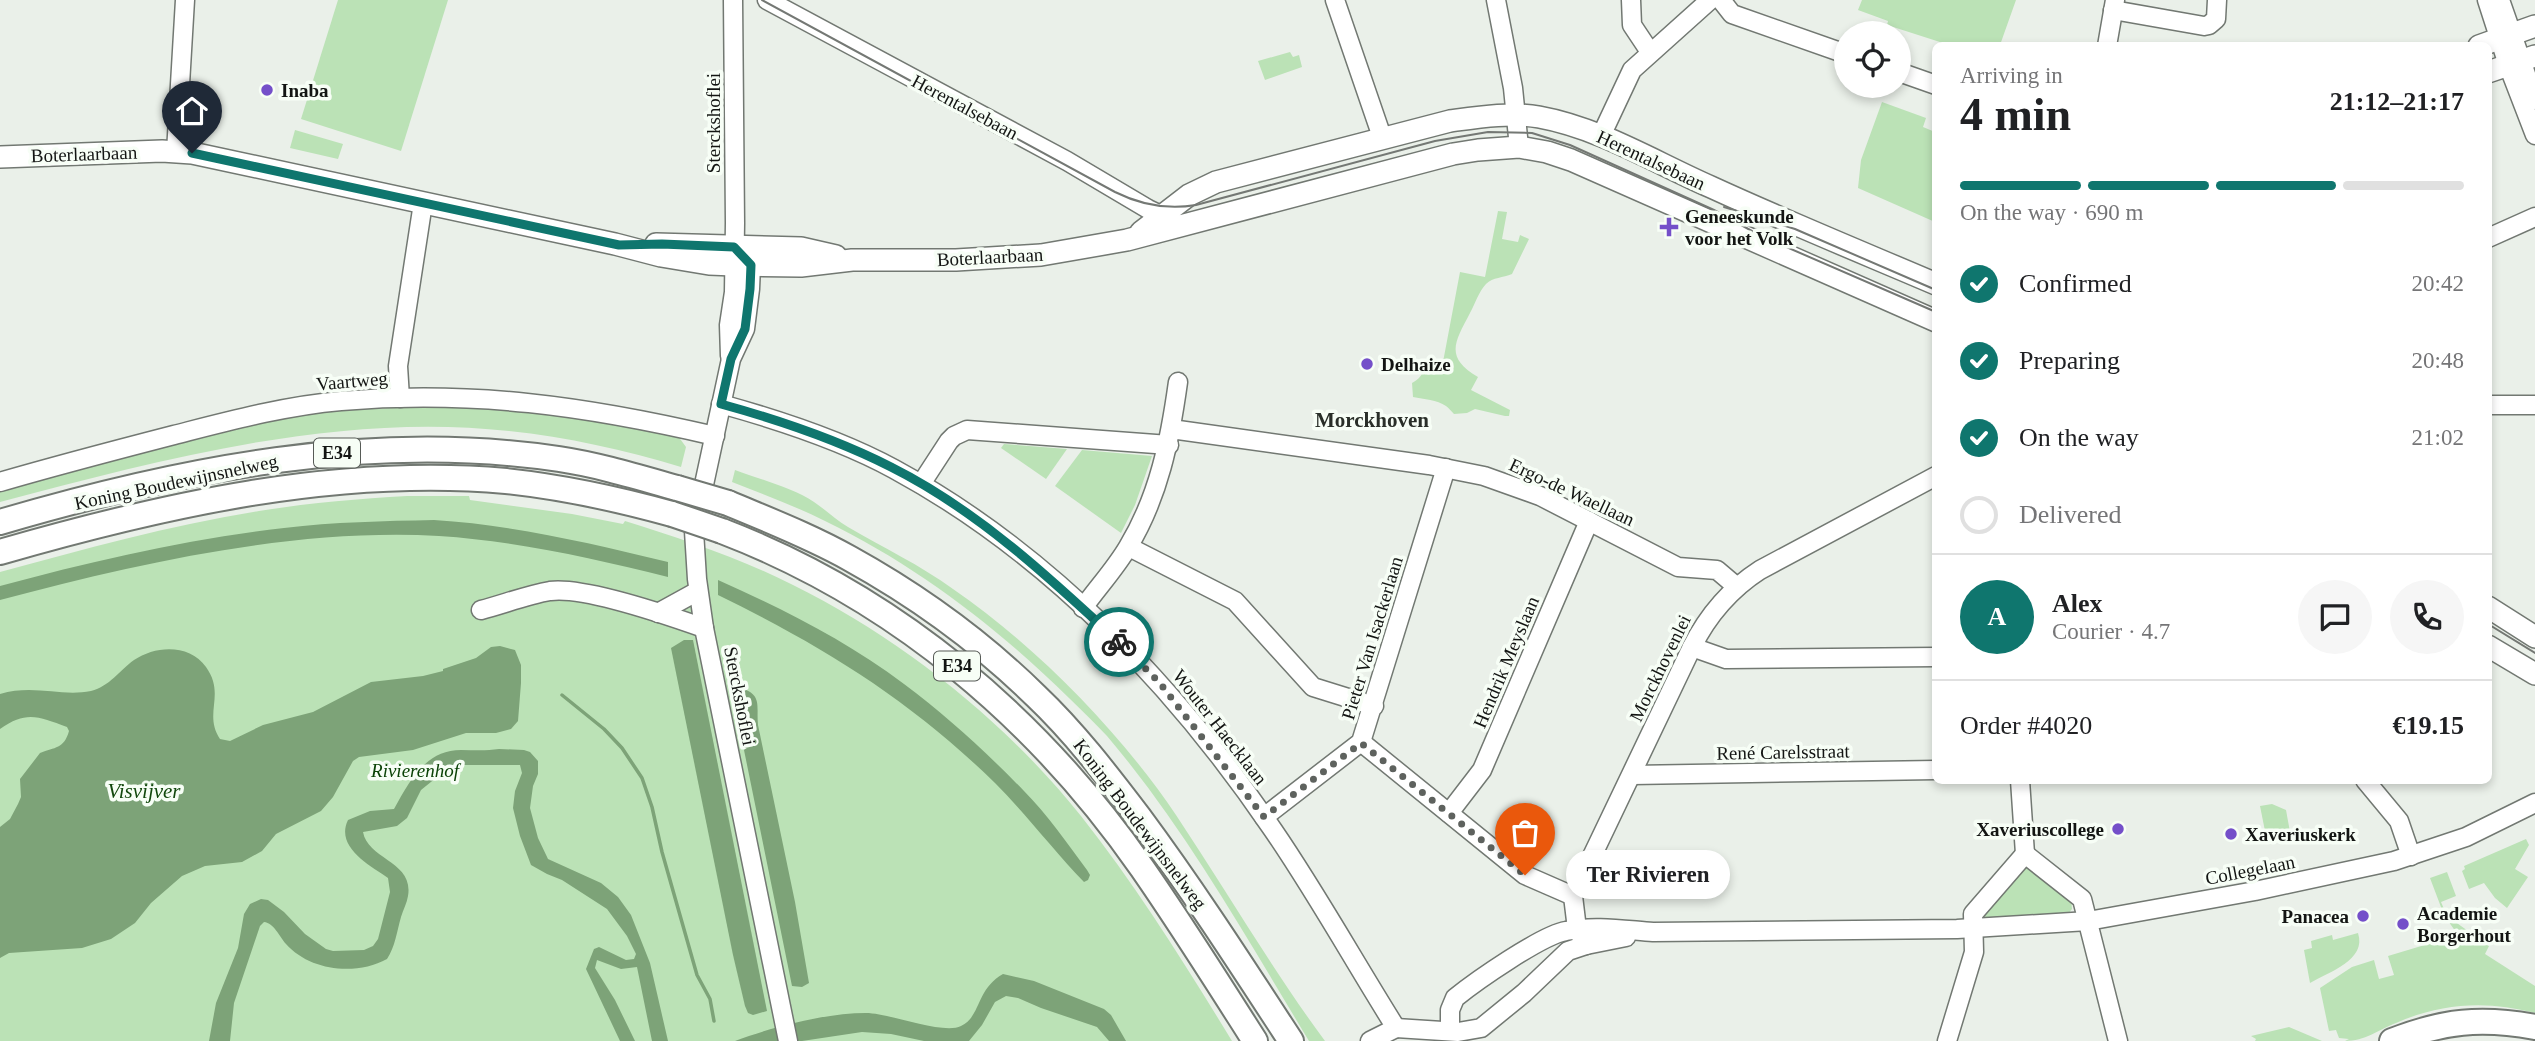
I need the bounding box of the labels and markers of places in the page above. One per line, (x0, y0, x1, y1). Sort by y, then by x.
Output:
place label: Inaba (281, 80, 329, 101)
pin (162, 81, 222, 153)
marker: Inaba (259, 82, 275, 98)
place label: Geneeskunde voor het Volk (1685, 206, 1794, 249)
marker: Geneeskunde voor het Volk (1659, 217, 1679, 237)
place label: Delhaize (1381, 354, 1451, 375)
marker: Delhaize (1359, 356, 1375, 372)
pin (1495, 803, 1555, 875)
place label: Xaveriuscollege (1976, 819, 2104, 840)
marker: Xaveriuscollege (2110, 821, 2126, 837)
place label: Xaveriuskerk (2245, 824, 2356, 845)
marker: Xaveriuskerk (2223, 826, 2239, 842)
callout: Ter Rivieren (1567, 850, 1732, 900)
place label: Academie Borgerhout (2417, 903, 2512, 946)
place label: Panacea (2281, 906, 2349, 927)
marker: Panacea (2355, 908, 2371, 924)
marker: Academie Borgerhout (2395, 916, 2411, 932)

